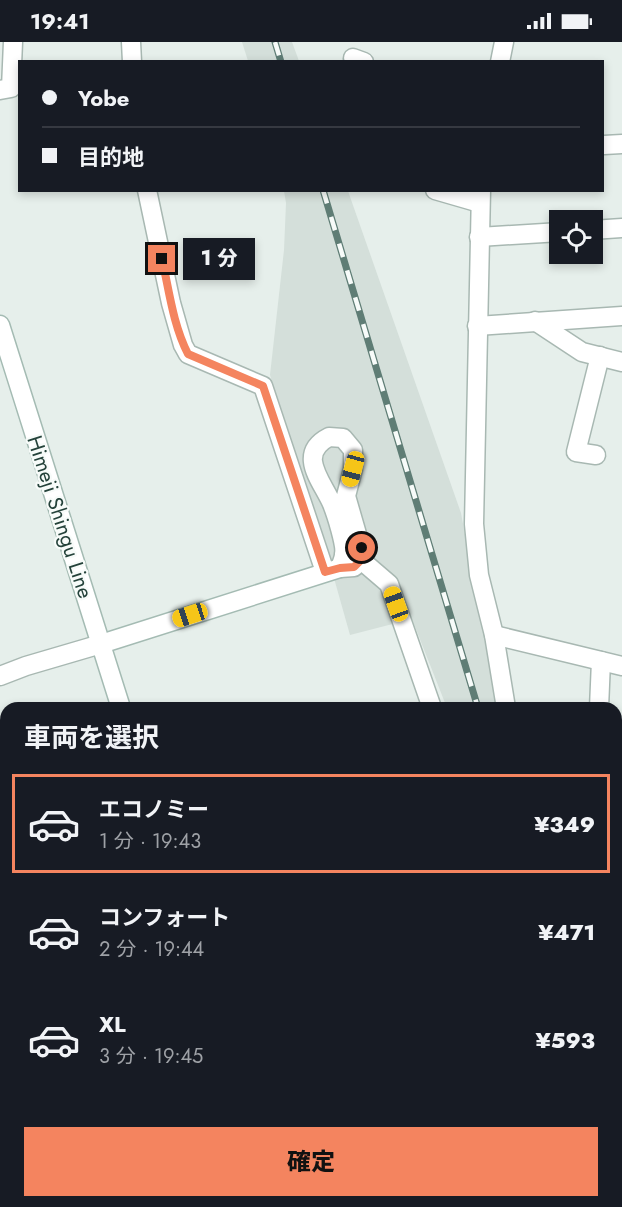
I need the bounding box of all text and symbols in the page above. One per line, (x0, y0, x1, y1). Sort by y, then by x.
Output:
text: 19:41 (30, 5, 90, 37)
text: Yobe (78, 82, 129, 114)
text: 目的地 (78, 141, 144, 173)
map controls (549, 210, 603, 264)
button: locate (549, 210, 603, 264)
callout: 1 分 (183, 238, 255, 280)
text: 1 分 (201, 244, 237, 273)
route end (148, 245, 175, 272)
street label: Himeji Shingu Line (20, 432, 101, 603)
car (340, 449, 366, 489)
route start (348, 534, 375, 561)
car (381, 584, 411, 624)
car (170, 601, 210, 629)
text: 車両を選択 (24, 718, 159, 757)
text: エコノミー (99, 793, 209, 825)
icon: car (27, 797, 81, 851)
text: ¥349 (534, 808, 595, 840)
text: 1 分 · 19:43 (99, 827, 201, 856)
text: コンフォート (99, 901, 230, 933)
icon: car (27, 905, 81, 959)
text: ¥471 (538, 916, 595, 948)
text: 2 分 · 19:44 (99, 935, 204, 964)
text: XL (99, 1008, 126, 1040)
icon: car (27, 1013, 81, 1067)
text: ¥593 (536, 1024, 595, 1056)
text: 3 分 · 19:45 (99, 1042, 203, 1071)
button: 確定 (24, 1127, 598, 1196)

